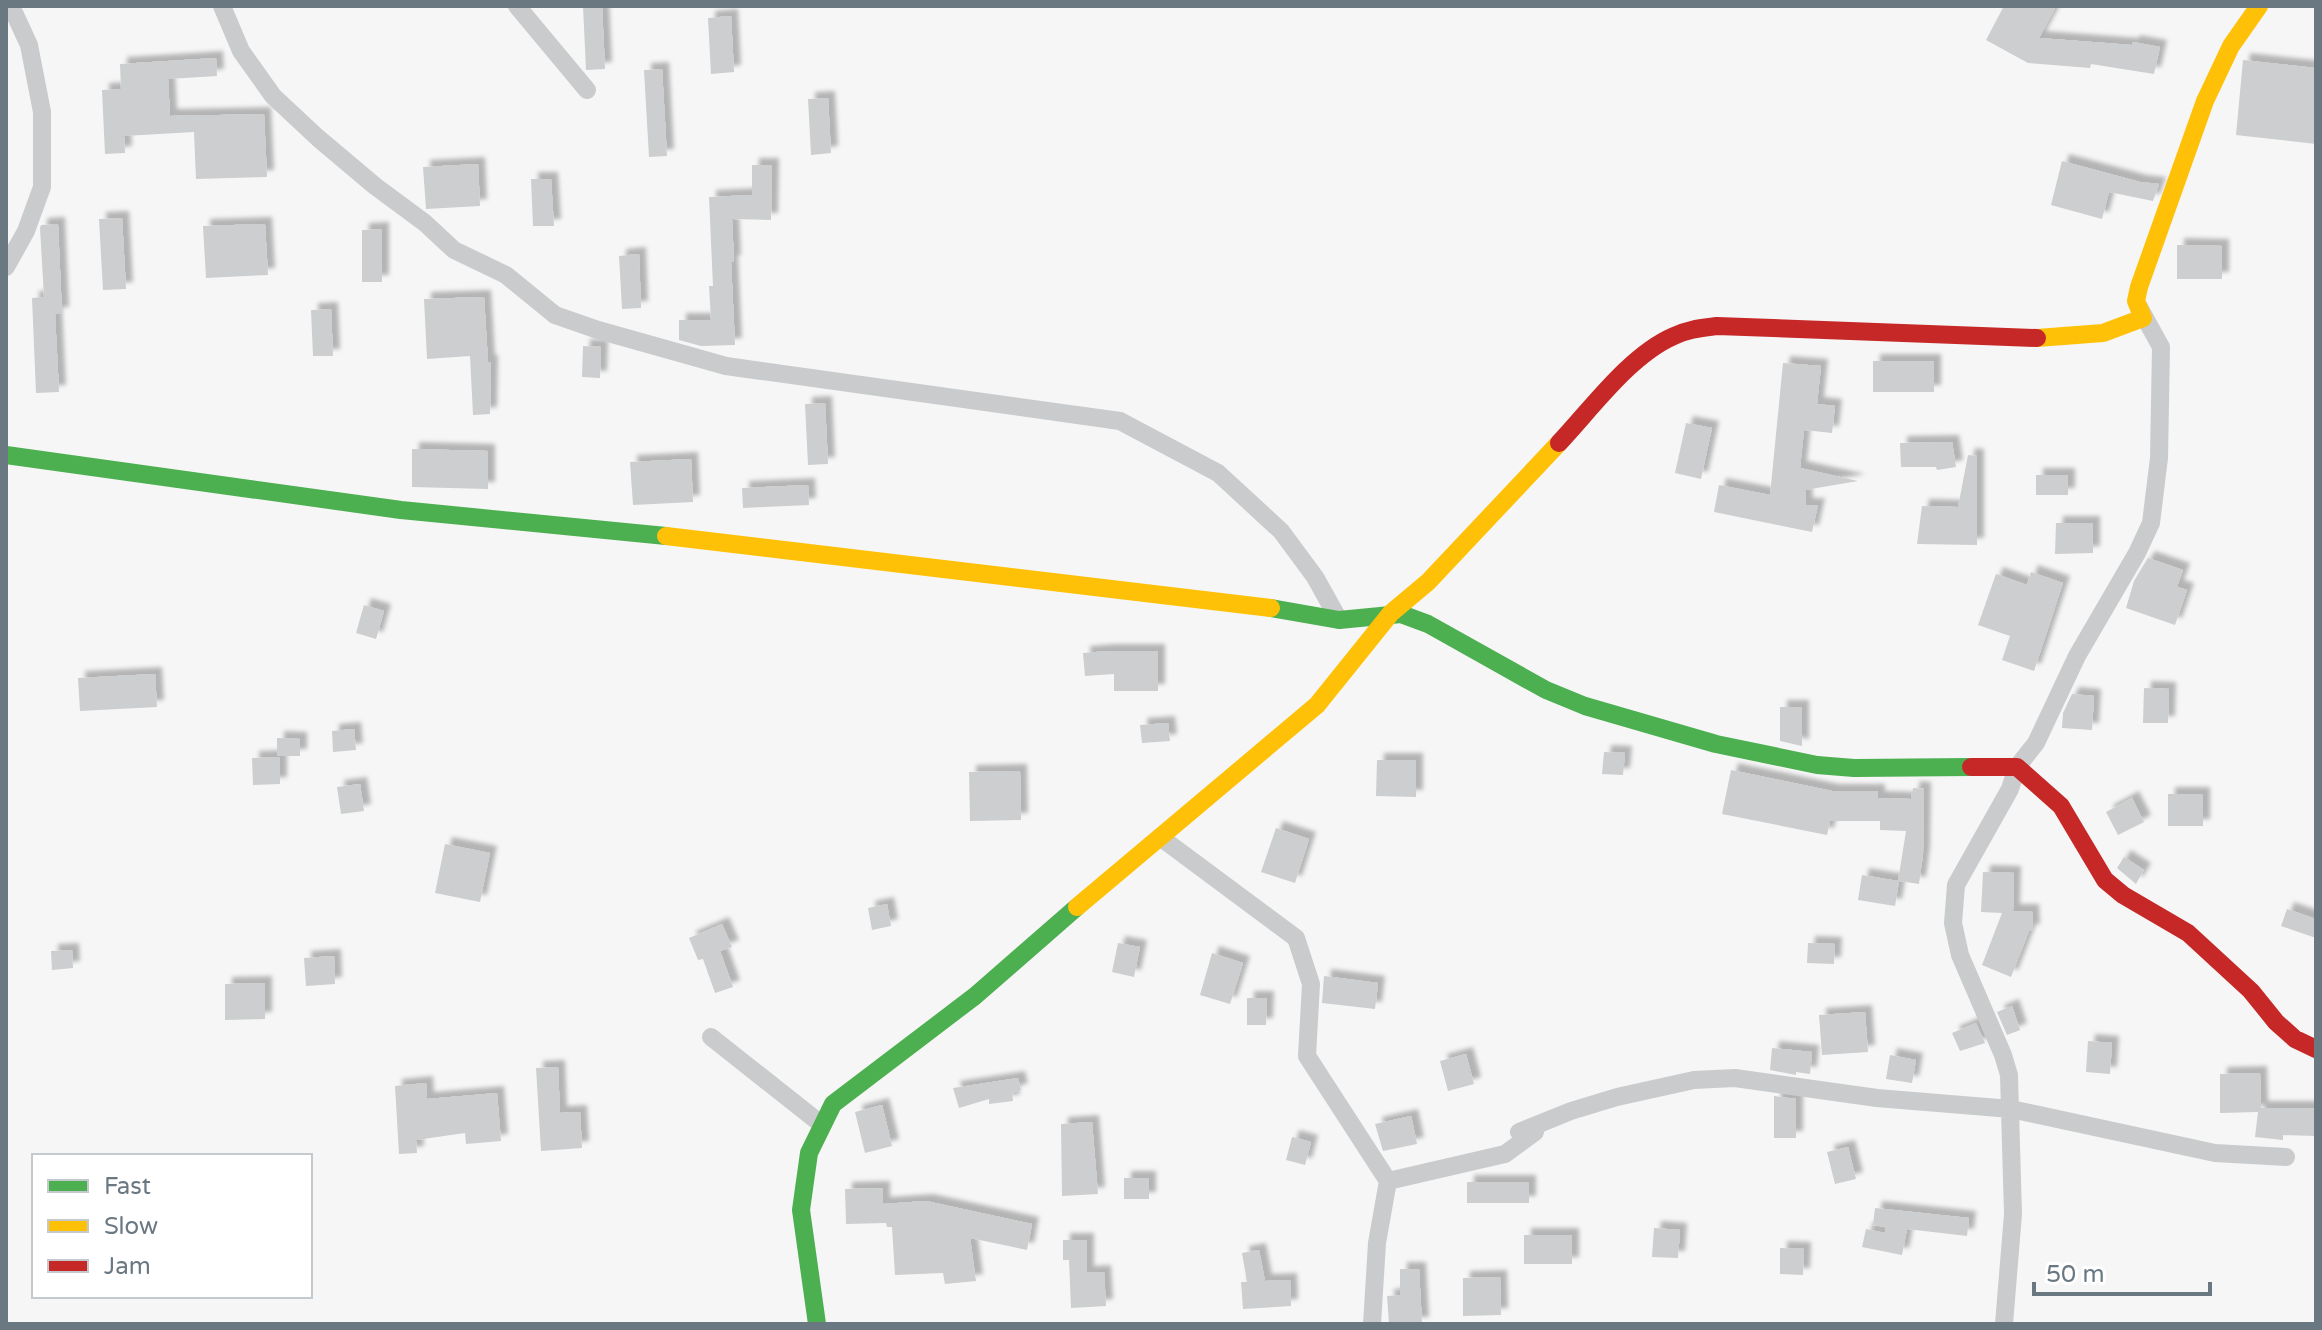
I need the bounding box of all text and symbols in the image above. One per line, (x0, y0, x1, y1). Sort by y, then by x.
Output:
legend (32, 1154, 312, 1298)
text: Fast (104, 1172, 151, 1201)
text: Slow (104, 1212, 158, 1241)
scale bar (2034, 1246, 2210, 1296)
text: Jam (104, 1252, 151, 1281)
text: 50 m (2046, 1260, 2104, 1289)

